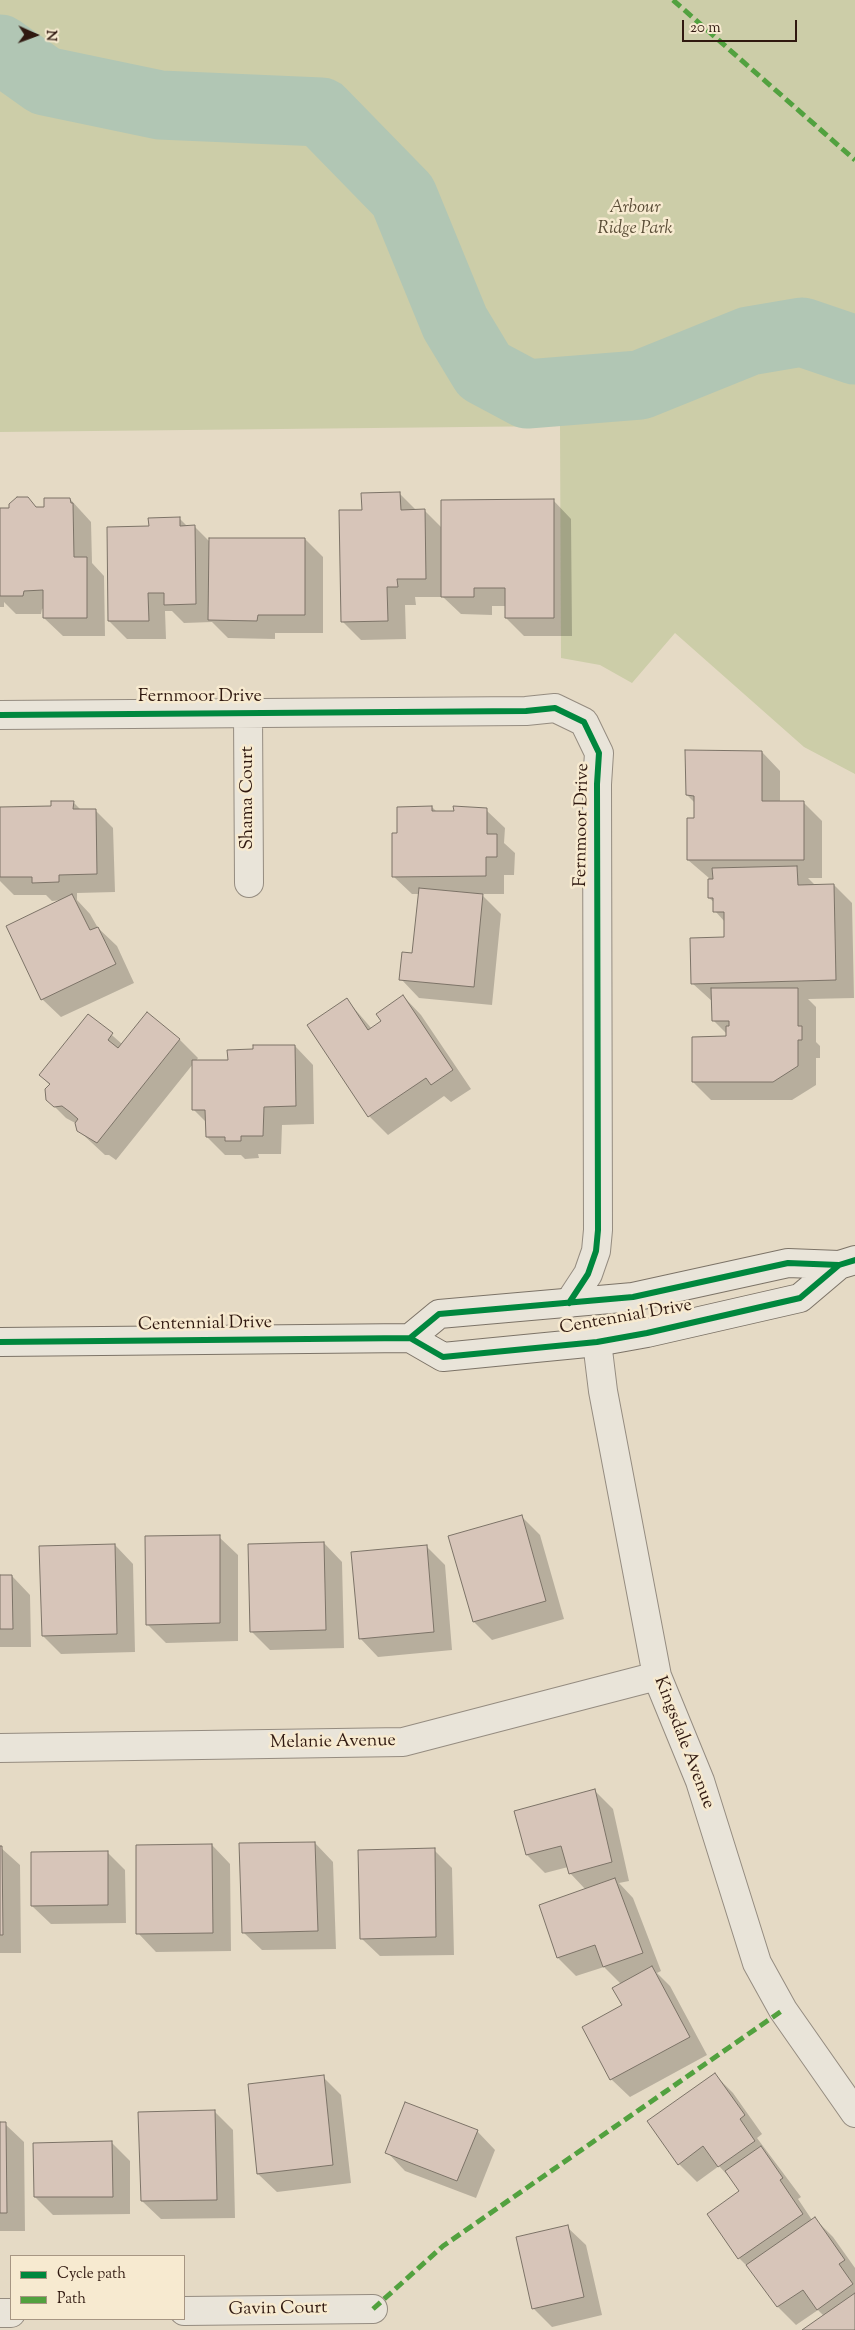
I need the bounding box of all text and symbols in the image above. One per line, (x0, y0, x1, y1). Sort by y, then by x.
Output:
north arrow (10, 10, 60, 60)
scale bar (685, 10, 800, 42)
text: 20 m (690, 18, 721, 39)
text: N (40, 30, 60, 41)
park label: Arbour Ridge Park (597, 198, 673, 240)
street label: Fernmoor Drive (138, 687, 262, 709)
street label: Shama Court (238, 746, 260, 850)
street label: Fernmoor Drive (571, 763, 595, 887)
street label: Centennial Drive (558, 1296, 694, 1340)
street label: Centennial Drive (138, 1313, 272, 1337)
street label: Kingsdale Avenue (648, 1674, 718, 1812)
street label: Melanie Avenue (270, 1731, 396, 1755)
legend (10, 2255, 185, 2320)
text: Cycle path (57, 2264, 126, 2285)
text: Path (57, 2289, 86, 2310)
street label: Gavin Court (228, 2298, 328, 2322)

